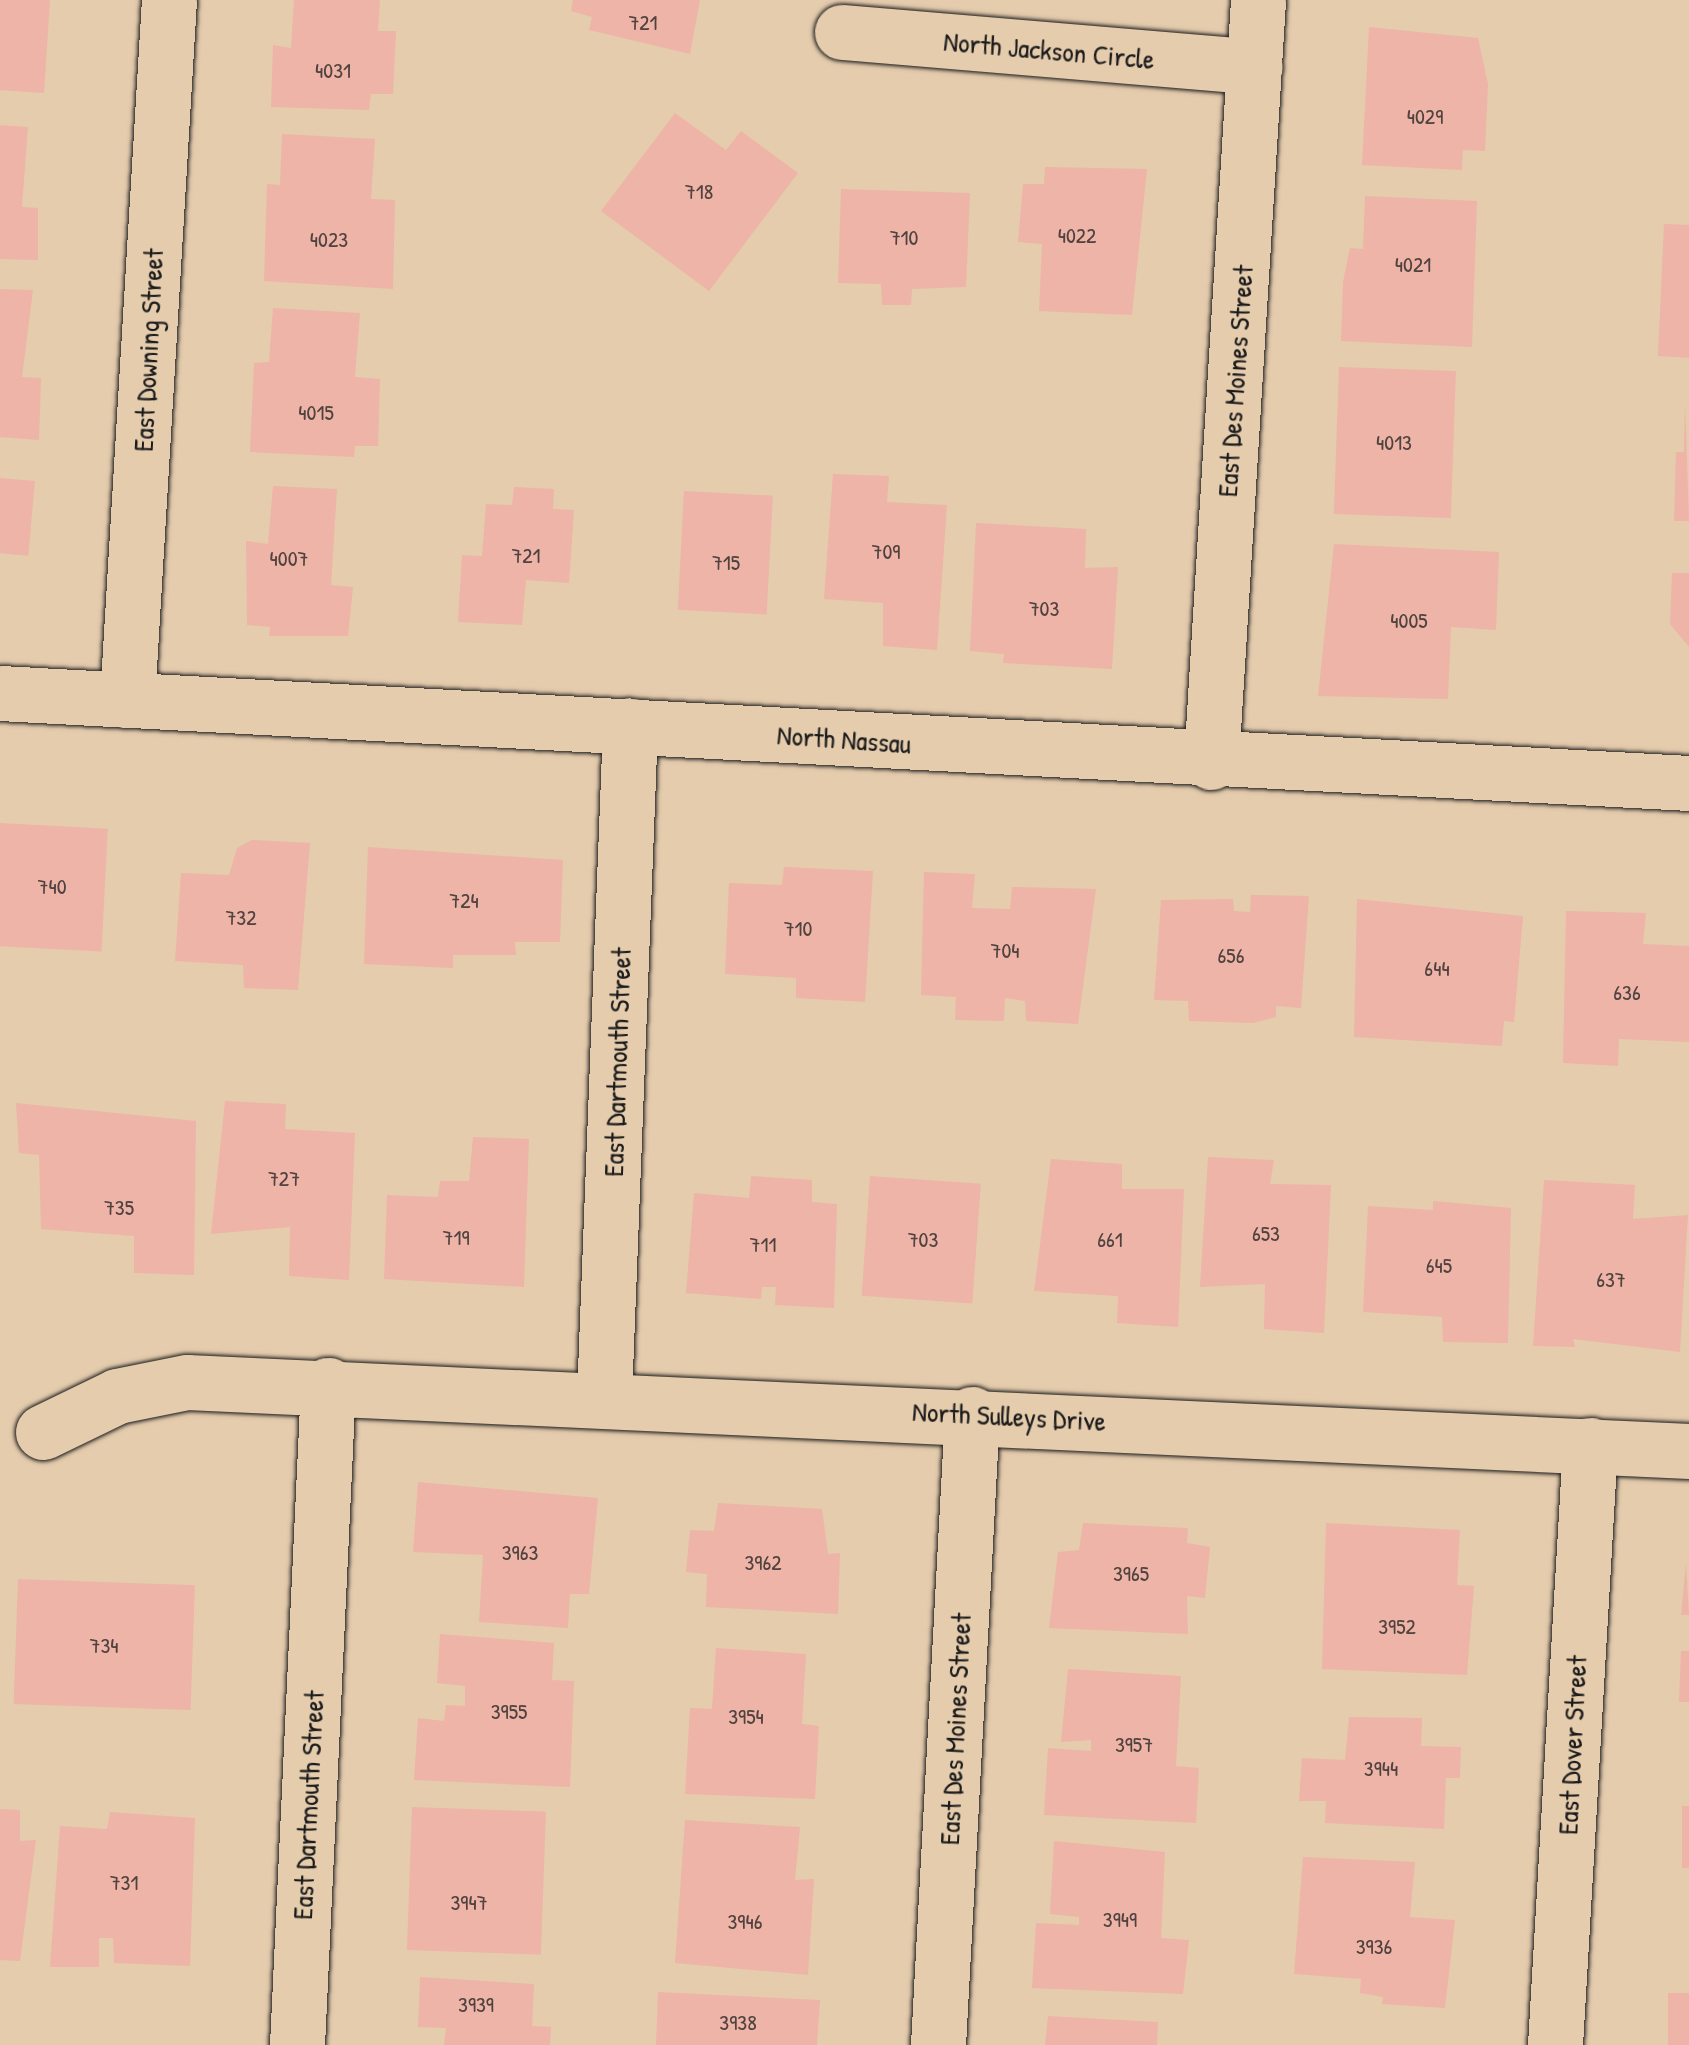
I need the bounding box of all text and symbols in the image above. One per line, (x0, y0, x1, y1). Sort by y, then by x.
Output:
house number: 721 (628, 10, 658, 36)
street label: North Jackson Circle (942, 24, 1156, 76)
house number: 4031 (315, 58, 351, 84)
house number: 4029 (1407, 104, 1443, 130)
house number: 718 (685, 179, 713, 205)
house number: 4022 (1058, 223, 1096, 249)
house number: 710 (890, 225, 918, 251)
house number: 4023 (310, 227, 348, 253)
street label: East Downing Street (126, 248, 170, 452)
house number: 4021 (1395, 252, 1431, 278)
street label: East Des Moines Street (1210, 264, 1260, 498)
house number: 4015 (298, 400, 334, 426)
house number: 4013 (1376, 430, 1412, 456)
house number: 709 (872, 539, 900, 565)
house number: 721 (511, 543, 541, 569)
house number: 4007 (270, 546, 308, 572)
house number: 715 (712, 550, 740, 576)
house number: 703 (1029, 596, 1059, 622)
house number: 4005 (1390, 608, 1428, 634)
street label: North Nassau (776, 718, 912, 760)
house number: 740 (38, 874, 66, 900)
house number: 724 (449, 888, 479, 914)
house number: 732 (225, 905, 257, 931)
house number: 710 (784, 916, 812, 942)
house number: 704 (991, 938, 1019, 964)
house number: 656 (1218, 943, 1244, 969)
street label: East Dartmouth Street (596, 947, 638, 1177)
house number: 644 (1424, 956, 1450, 982)
house number: 636 (1613, 980, 1641, 1006)
house number: 727 (268, 1166, 300, 1192)
house number: 735 (104, 1195, 134, 1221)
house number: 653 (1252, 1221, 1280, 1247)
house number: 719 (443, 1225, 469, 1251)
house number: 703 (908, 1227, 938, 1253)
house number: 661 (1097, 1227, 1123, 1253)
house number: 711 (750, 1232, 776, 1258)
house number: 645 (1426, 1253, 1452, 1279)
house number: 637 (1596, 1267, 1626, 1293)
street label: North Sulleys Drive (911, 1394, 1107, 1438)
house number: 3963 (502, 1540, 538, 1566)
house number: 3962 (744, 1550, 782, 1576)
house number: 3965 (1113, 1561, 1149, 1587)
street label: East Des Moines Street (932, 1612, 978, 1846)
house number: 3952 (1378, 1614, 1416, 1640)
house number: 734 (90, 1633, 118, 1659)
street label: East Dover Street (1551, 1654, 1593, 1836)
street label: East Dartmouth Street (285, 1690, 331, 1920)
house number: 3955 (491, 1699, 527, 1725)
house number: 3954 (728, 1704, 764, 1730)
house number: 3957 (1115, 1732, 1153, 1758)
house number: 3944 (1364, 1756, 1398, 1782)
house number: 731 (110, 1870, 138, 1896)
house number: 3947 (450, 1890, 488, 1916)
house number: 3949 (1103, 1907, 1137, 1933)
house number: 3946 (728, 1909, 762, 1935)
house number: 3936 (1356, 1934, 1392, 1960)
house number: 3939 (458, 1992, 494, 2018)
house number: 3938 (719, 2010, 757, 2036)

